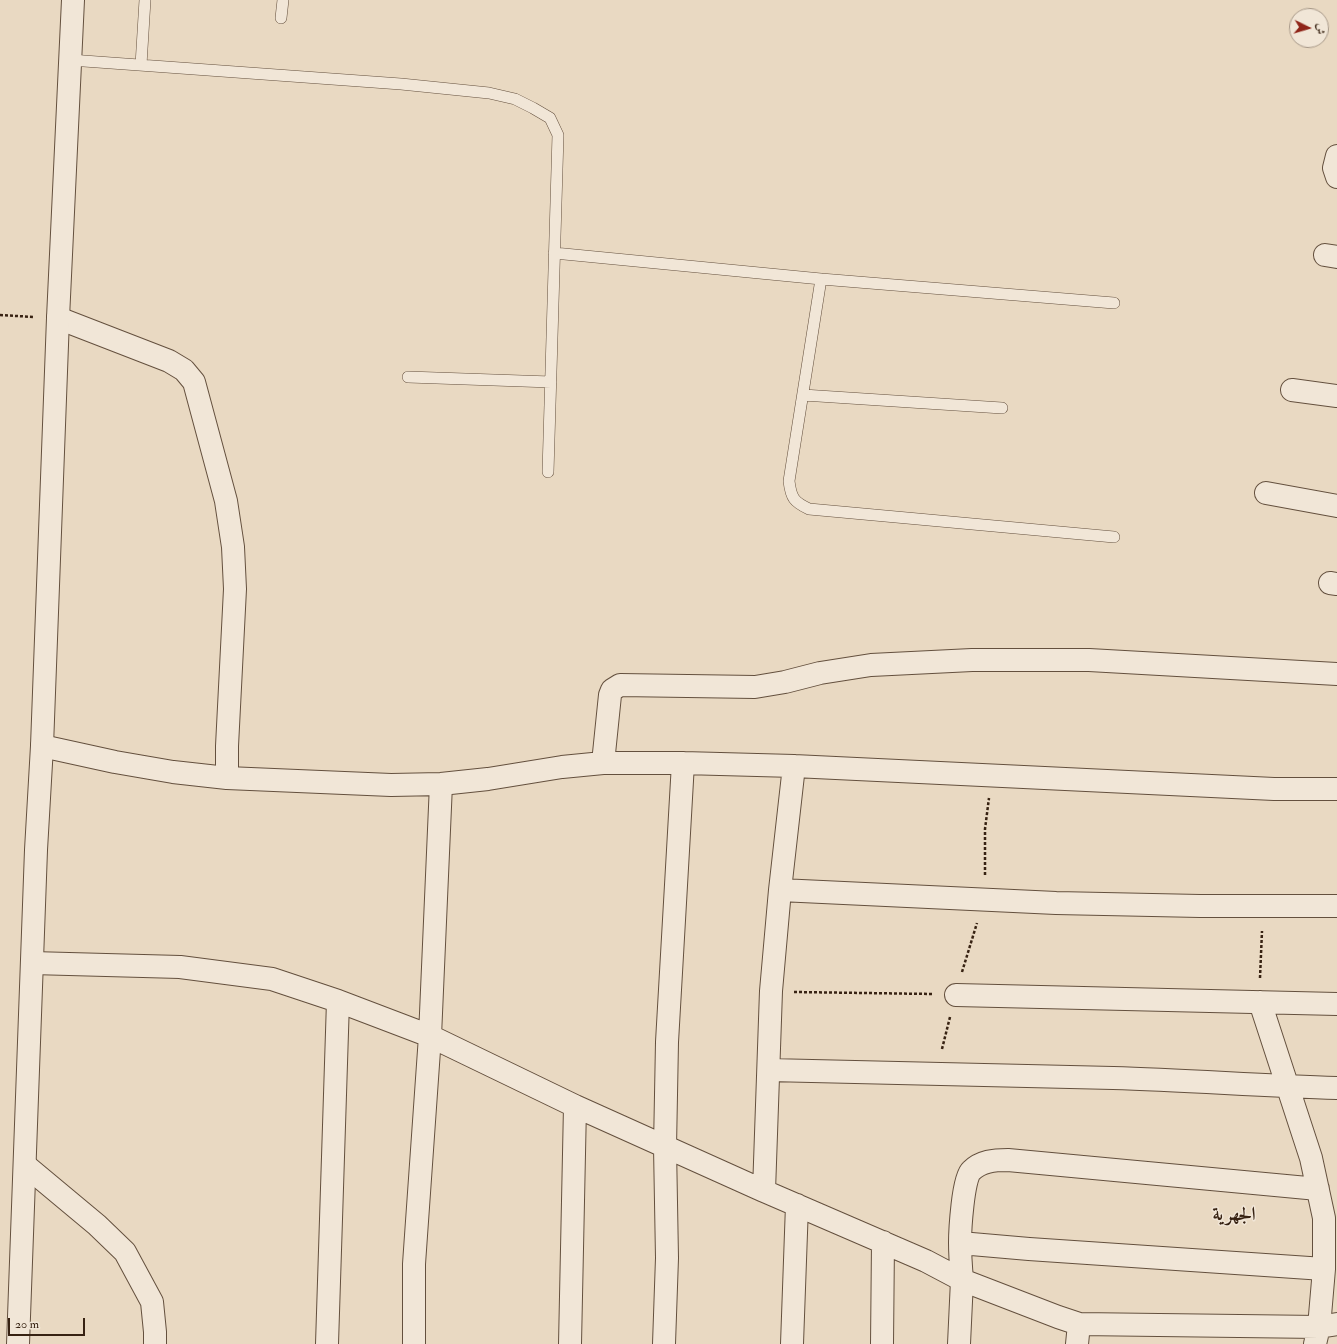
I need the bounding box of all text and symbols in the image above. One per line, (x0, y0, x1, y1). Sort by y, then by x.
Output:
north arrow (1289, 8, 1329, 48)
text: ش (1314, 23, 1327, 35)
district label: الجهرية (1212, 1205, 1256, 1227)
scale bar (10, 1310, 87, 1336)
text: 20 m (15, 1317, 39, 1332)

